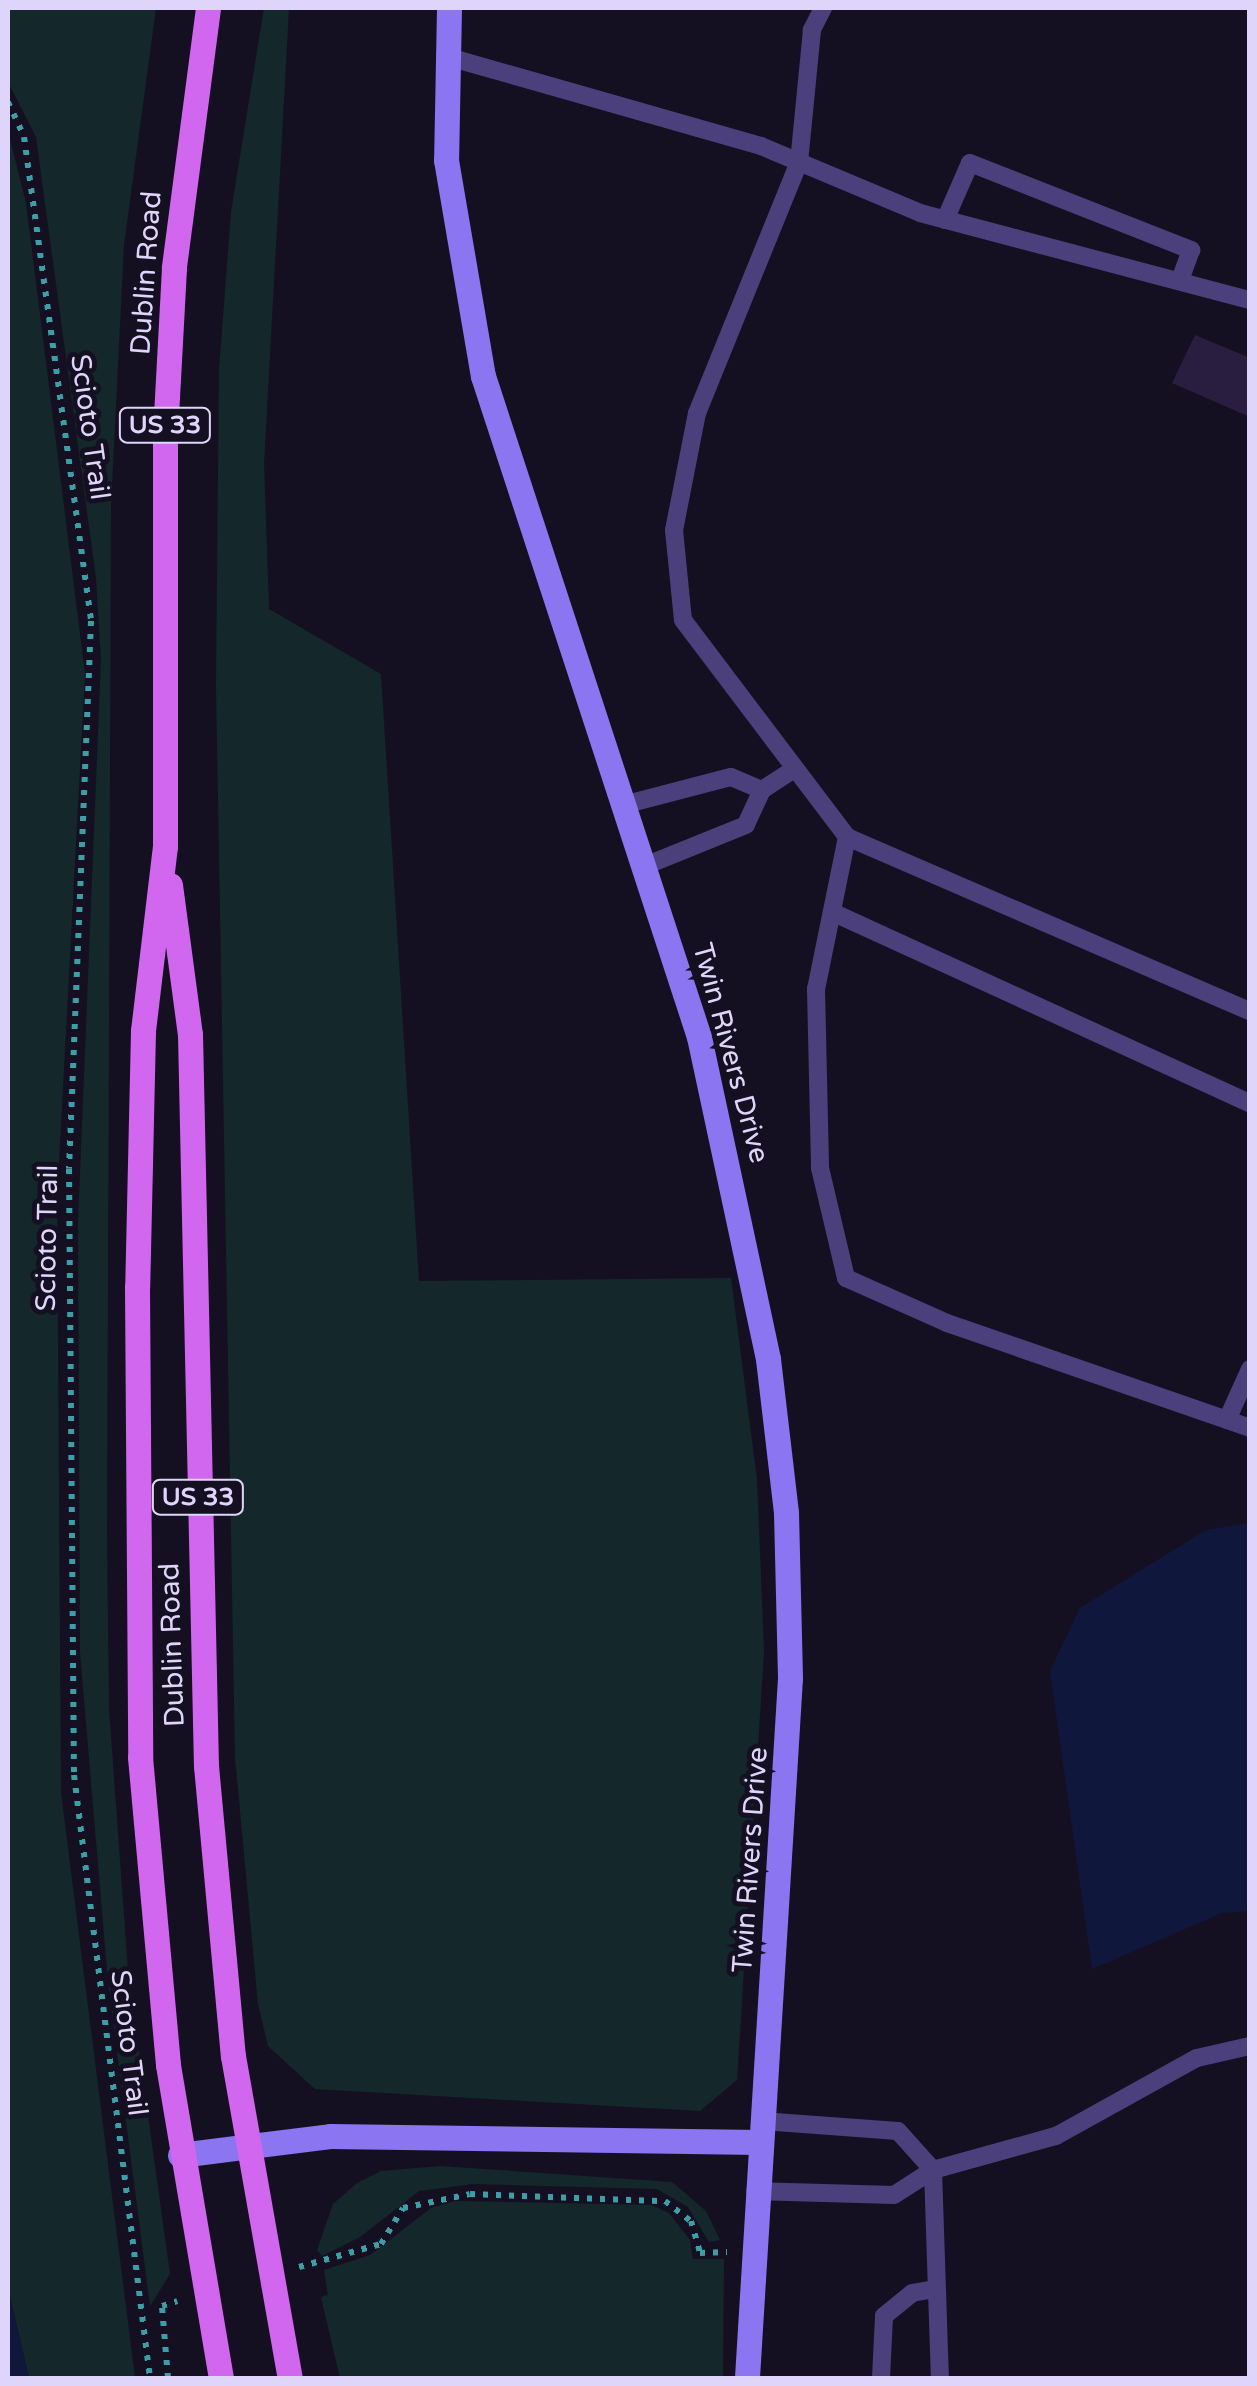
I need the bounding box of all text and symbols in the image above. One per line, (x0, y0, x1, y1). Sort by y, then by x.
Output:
street label: Dublin Road (124, 190, 168, 356)
street label: Scioto Trail (63, 352, 117, 502)
road number: US 33 (118, 405, 212, 445)
street label: Twin Rivers Drive (685, 939, 777, 1167)
street label: Scioto Trail (29, 1164, 65, 1312)
road number: US 33 (150, 1477, 246, 1517)
street label: Dublin Road (152, 1562, 192, 1728)
street label: Twin Rivers Drive (725, 1746, 775, 1974)
street label: Scioto Trail (103, 1968, 155, 2118)

